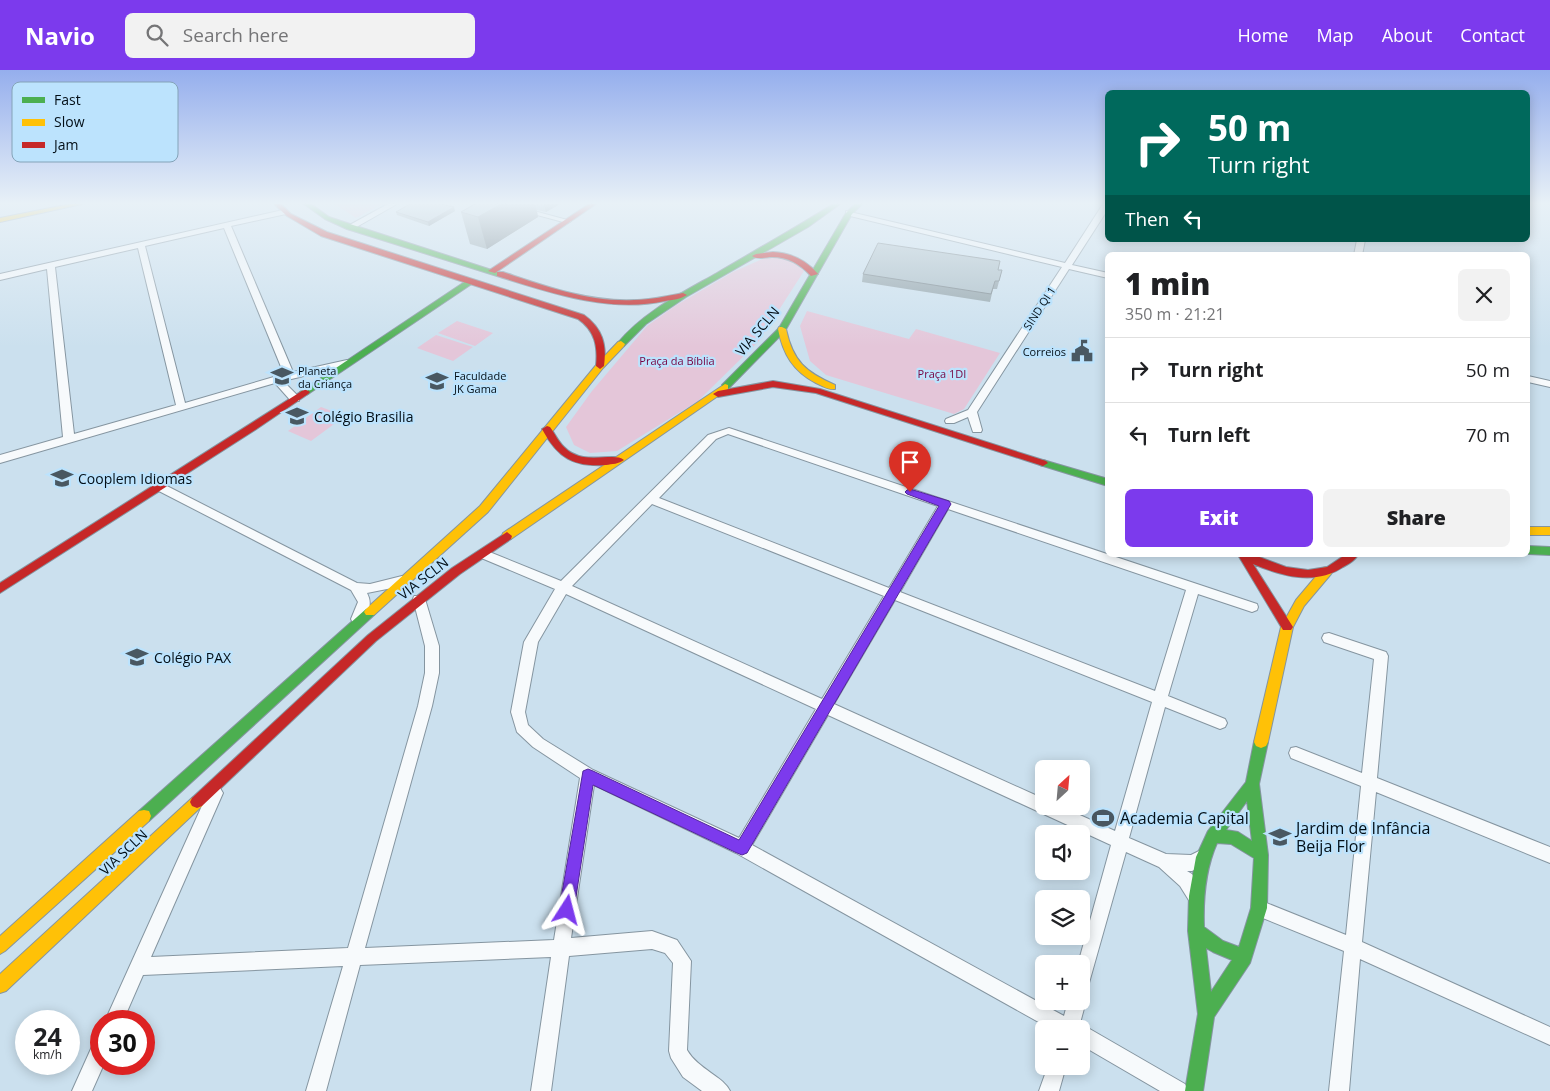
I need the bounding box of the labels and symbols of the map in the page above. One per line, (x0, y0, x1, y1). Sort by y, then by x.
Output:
legend (12, 82, 178, 162)
text: Fast (54, 90, 81, 109)
text: Slow (54, 112, 85, 131)
text: Jam (52, 135, 79, 154)
street label: SIND QI 1 (1019, 283, 1059, 333)
street label: VIA SCLN (731, 302, 783, 360)
public building icon: Correios (1069, 338, 1095, 364)
place label: Correios (1023, 344, 1066, 359)
park label: Praça da Bíblia (639, 353, 715, 368)
school or university icon: Planeta da Criança (269, 363, 295, 389)
place label: Planeta da Criança (298, 363, 352, 391)
park label: Praça 1DI (918, 366, 966, 381)
school or university icon: Faculdade JK Gama (424, 368, 450, 394)
place label: Faculdade JK Gama (453, 368, 506, 396)
school or university icon: Colégio Brasilia (284, 403, 310, 429)
place label: Colégio Brasilia (314, 407, 413, 426)
pin (889, 441, 931, 492)
school or university icon: Cooplem Idiomas (49, 465, 75, 491)
place label: Cooplem Idiomas (78, 469, 192, 488)
street label: VIA SCLN (394, 552, 452, 604)
school or university icon: Colégio PAX (124, 644, 150, 670)
place label: Colégio PAX (154, 648, 232, 667)
north arrow (1035, 760, 1090, 815)
sports icon: Academia Capital (1090, 805, 1116, 831)
place label: Academia Capital (1120, 807, 1249, 829)
place label: Jardim de Infância Beija Flor (1294, 817, 1430, 857)
school or university icon: Jardim de Infância Beija Flor (1267, 824, 1293, 850)
street label: VIA SCLN (95, 825, 151, 879)
position arrow (540, 883, 592, 935)
speed limit sign: 30 (90, 1010, 155, 1075)

